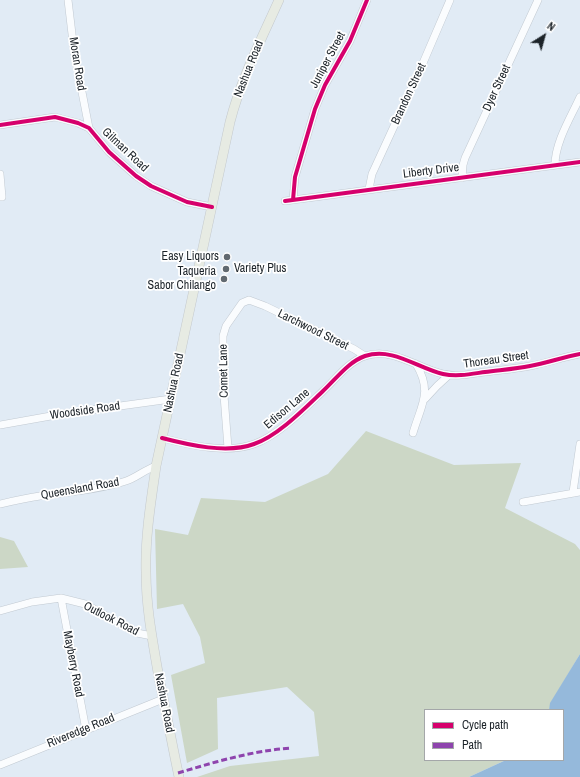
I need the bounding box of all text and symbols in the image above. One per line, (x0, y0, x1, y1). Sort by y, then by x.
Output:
north arrow (524, 16, 564, 56)
text: N (544, 19, 558, 34)
street label: Juniper Street (307, 29, 349, 91)
street label: Moran Road (66, 36, 88, 92)
street label: Nashua Road (231, 38, 267, 100)
street label: Brandon Street (388, 61, 430, 127)
street label: Dyer Street (480, 62, 514, 114)
street label: Gilman Road (99, 125, 151, 175)
street label: Liberty Drive (402, 160, 460, 182)
place label: Easy Liquors (162, 250, 219, 264)
marker: Easy Liquors (222, 252, 232, 262)
place label: Variety Plus (234, 262, 286, 276)
marker: Variety Plus (221, 264, 231, 274)
place label: Taqueria Sabor Chilango (148, 265, 216, 293)
marker: Taqueria Sabor Chilango (219, 274, 229, 284)
street label: Larchwood Street (275, 307, 351, 353)
street label: Comet Lane (216, 344, 232, 398)
street label: Thoreau Street (462, 348, 530, 372)
street label: Nashua Road (161, 352, 187, 414)
street label: Edison Lane (261, 386, 313, 432)
street label: Woodside Road (49, 399, 121, 423)
street label: Queensland Road (40, 475, 120, 503)
street label: Outlook Road (81, 599, 141, 639)
street label: Mayberry Road (60, 630, 86, 698)
street label: Nashua Road (151, 672, 177, 734)
legend (424, 709, 564, 761)
street label: Riveredge Road (45, 711, 117, 751)
text: Cycle path (462, 717, 509, 733)
text: Path (462, 737, 482, 753)

